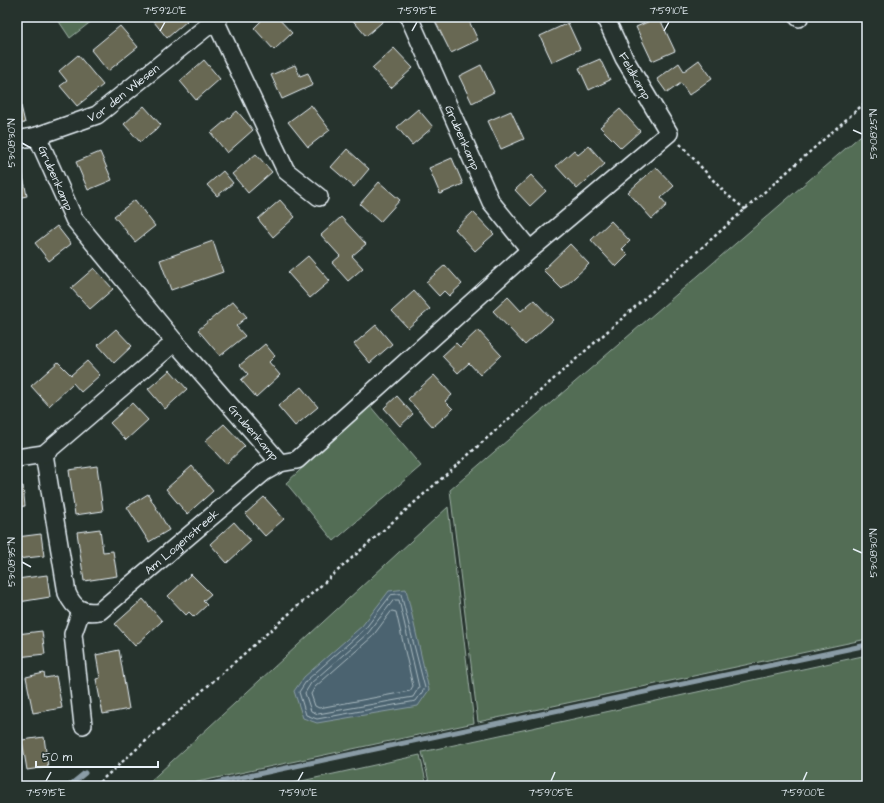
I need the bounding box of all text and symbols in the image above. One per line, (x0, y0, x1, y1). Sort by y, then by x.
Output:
text: 7°59'20"E (143, 4, 187, 18)
text: 7°59'15"E (397, 4, 437, 18)
text: 7°59'10"E (650, 4, 688, 18)
street label: Feldkamp (614, 49, 655, 103)
street label: Vor den Wiesen (85, 60, 163, 127)
street label: Grubenkamp (440, 103, 484, 174)
text: 53°08'25"N (867, 109, 881, 159)
text: 53°08'30"N (5, 119, 19, 167)
street label: Grubenkamp (33, 143, 77, 214)
street label: Grubenkamp (224, 401, 283, 465)
street label: Am Logenstreek (141, 505, 224, 579)
text: 53°08'30"N (867, 529, 881, 577)
text: 53°08'35"N (5, 537, 19, 587)
scale bar (36, 743, 158, 769)
text: 50 m (42, 749, 73, 766)
text: 7°59'15"E (26, 786, 66, 800)
text: 7°59'10"E (279, 786, 317, 800)
text: 7°59'05"E (529, 786, 573, 800)
text: 7°59'00"E (781, 786, 825, 800)

